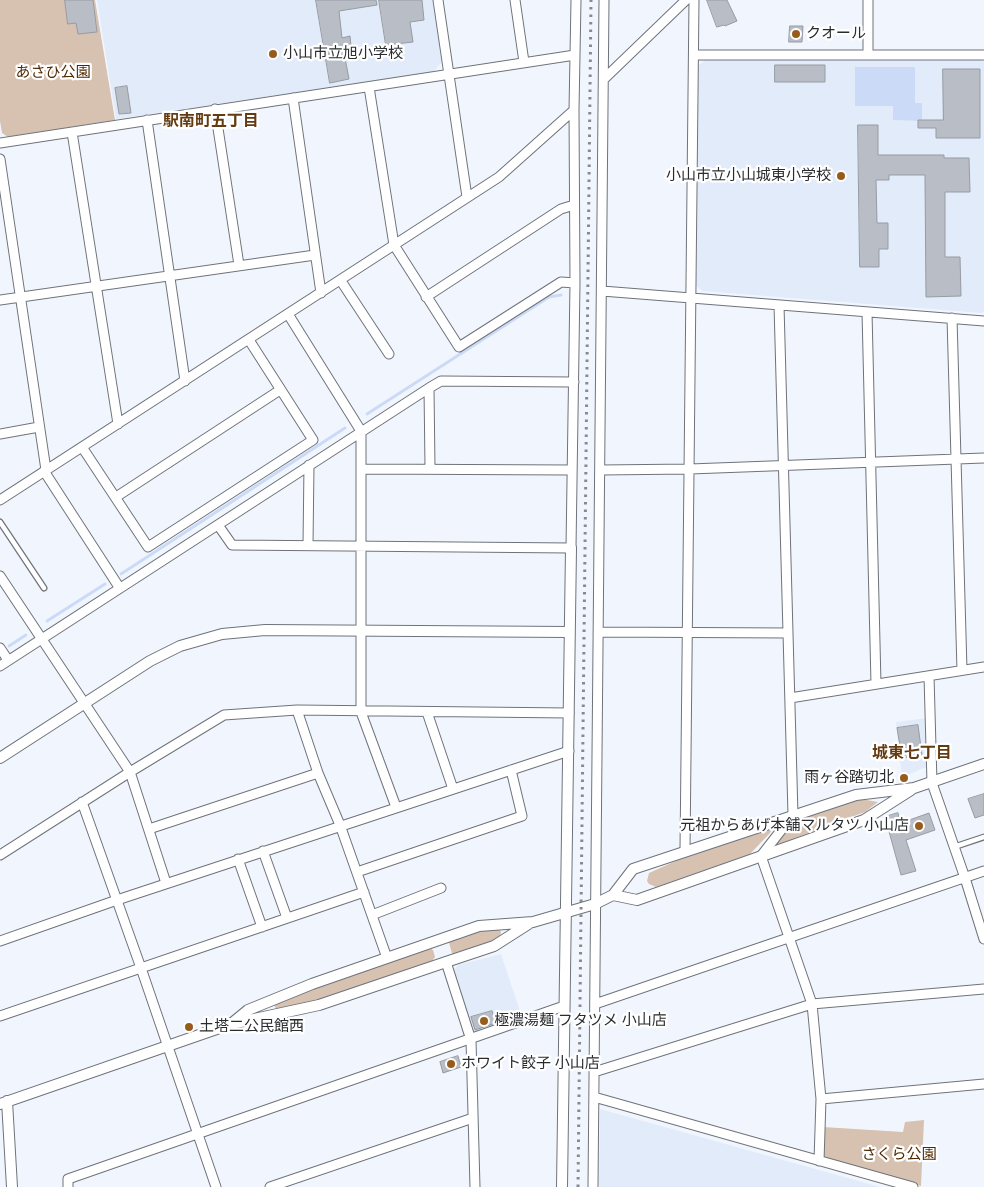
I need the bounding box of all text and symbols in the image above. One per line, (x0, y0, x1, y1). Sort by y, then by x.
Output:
place label: クオール (806, 25, 866, 43)
marker: クオール (790, 28, 802, 40)
place label: 小山市立旭小学校 (283, 45, 403, 63)
marker: 小山市立旭小学校 (267, 48, 279, 60)
park label: あさひ公園 (16, 64, 90, 82)
district label: 駅南町五丁目 (163, 112, 259, 132)
place label: 小山市立小山城東小学校 (666, 167, 831, 185)
marker: 小山市立小山城東小学校 (835, 170, 847, 182)
district label: 城東七丁目 (872, 744, 952, 764)
place label: 雨ヶ谷踏切北 (804, 769, 894, 787)
marker: 雨ヶ谷踏切北 (898, 772, 910, 784)
place label: 元祖からあげ本舗マルタツ 小山店 (680, 817, 909, 835)
marker: 元祖からあげ本舗マルタツ 小山店 (913, 820, 925, 832)
place label: 極濃湯麺 フタツメ 小山店 (494, 1012, 667, 1030)
marker: 極濃湯麺 フタツメ 小山店 (478, 1015, 490, 1027)
place label: 土塔二公民館西 (199, 1018, 304, 1036)
marker: 土塔二公民館西 (183, 1021, 195, 1033)
place label: ホワイト餃子 小山店 (461, 1055, 600, 1073)
marker: ホワイト餃子 小山店 (445, 1058, 457, 1070)
park label: さくら公園 (862, 1146, 936, 1164)

